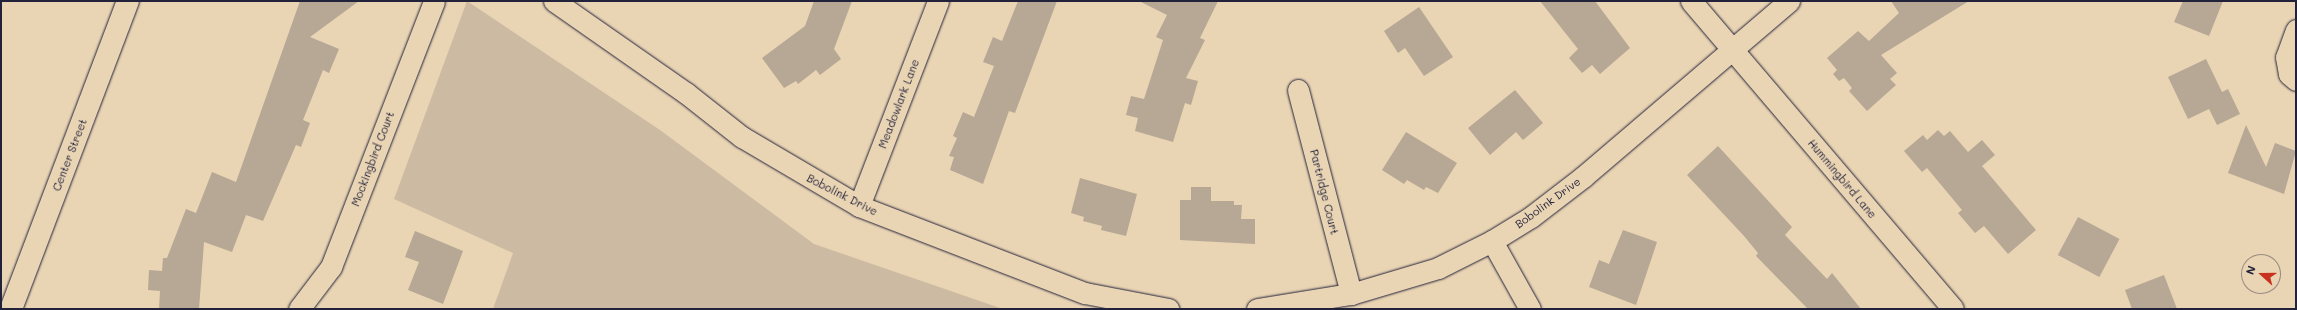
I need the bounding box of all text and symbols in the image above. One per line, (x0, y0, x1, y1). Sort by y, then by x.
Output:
street label: Meadowlark Lane (876, 58, 922, 150)
street label: Mockingbird Court (349, 110, 397, 208)
street label: Center Street (50, 117, 90, 193)
street label: Hummingbird Lane (1805, 137, 1879, 221)
street label: Partridge Court (1307, 148, 1341, 236)
street label: Bobolink Drive (804, 172, 880, 218)
street label: Bobolink Drive (1513, 175, 1583, 231)
north arrow (2241, 254, 2281, 294)
text: N (2242, 263, 2259, 276)

